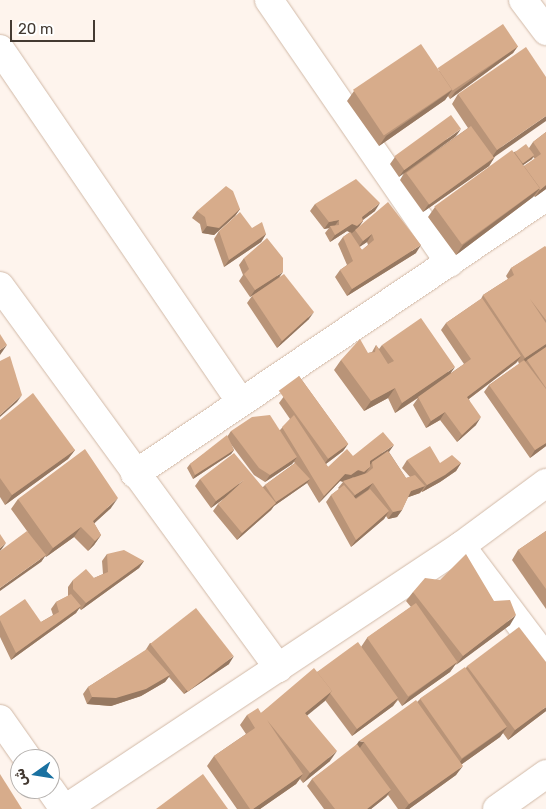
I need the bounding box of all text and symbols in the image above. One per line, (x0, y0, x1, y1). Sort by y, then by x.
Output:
scale bar (12, 10, 98, 42)
text: 20 m (18, 20, 53, 38)
north arrow (10, 749, 60, 799)
text: ش (11, 767, 31, 788)

